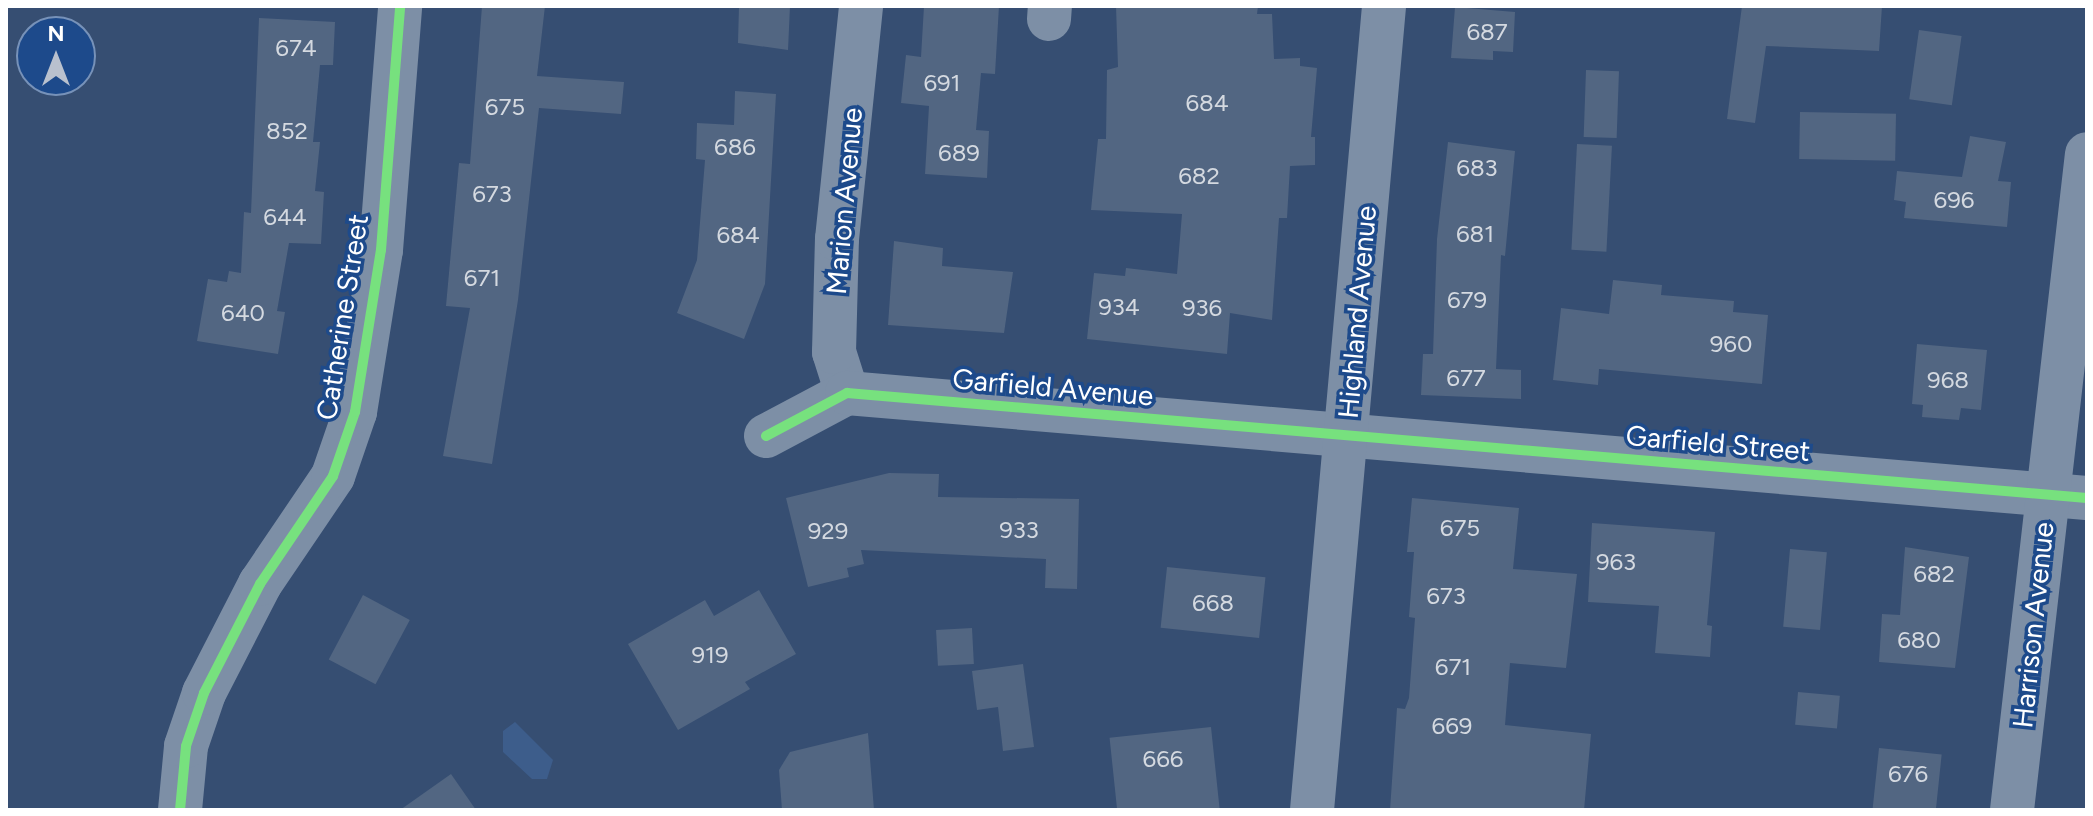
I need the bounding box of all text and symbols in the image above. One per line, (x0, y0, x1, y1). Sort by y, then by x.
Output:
north arrow (16, 16, 96, 96)
house number: 687 (1466, 18, 1508, 46)
text: N (47, 20, 65, 47)
house number: 674 (275, 34, 317, 62)
house number: 691 (923, 69, 961, 97)
house number: 684 (1185, 89, 1229, 117)
house number: 675 (485, 93, 525, 121)
street label: Marion Avenue (819, 106, 869, 296)
house number: 852 (266, 117, 308, 145)
house number: 686 (714, 133, 756, 161)
house number: 689 (938, 139, 980, 167)
house number: 683 (1456, 154, 1498, 182)
house number: 682 (1178, 162, 1220, 190)
house number: 673 (472, 180, 512, 208)
house number: 696 (1934, 186, 1974, 214)
house number: 644 (263, 203, 307, 231)
street label: Highland Avenue (1331, 204, 1383, 420)
street label: Catherine Street (309, 212, 375, 422)
house number: 681 (1456, 220, 1494, 248)
house number: 684 (716, 221, 760, 249)
house number: 671 (464, 264, 500, 292)
house number: 679 (1447, 286, 1487, 314)
house number: 934 (1098, 293, 1140, 321)
house number: 936 (1182, 294, 1222, 322)
house number: 640 (221, 299, 265, 327)
house number: 960 (1710, 330, 1752, 358)
street label: Garfield Avenue (951, 361, 1155, 413)
house number: 677 (1446, 364, 1486, 392)
house number: 968 (1927, 366, 1969, 394)
street label: Garfield Street (1624, 418, 1812, 468)
house number: 675 (1440, 514, 1480, 542)
house number: 933 (999, 516, 1039, 544)
house number: 929 (808, 517, 848, 545)
street label: Harrison Avenue (2005, 520, 2061, 730)
house number: 963 (1596, 548, 1636, 576)
house number: 682 (1913, 560, 1955, 588)
house number: 673 (1426, 582, 1466, 610)
house number: 668 (1192, 589, 1234, 617)
house number: 680 (1897, 626, 1941, 654)
house number: 919 (691, 641, 729, 669)
house number: 671 (1435, 653, 1471, 681)
house number: 669 (1432, 712, 1472, 740)
house number: 666 (1143, 745, 1183, 773)
house number: 676 (1888, 760, 1928, 788)

